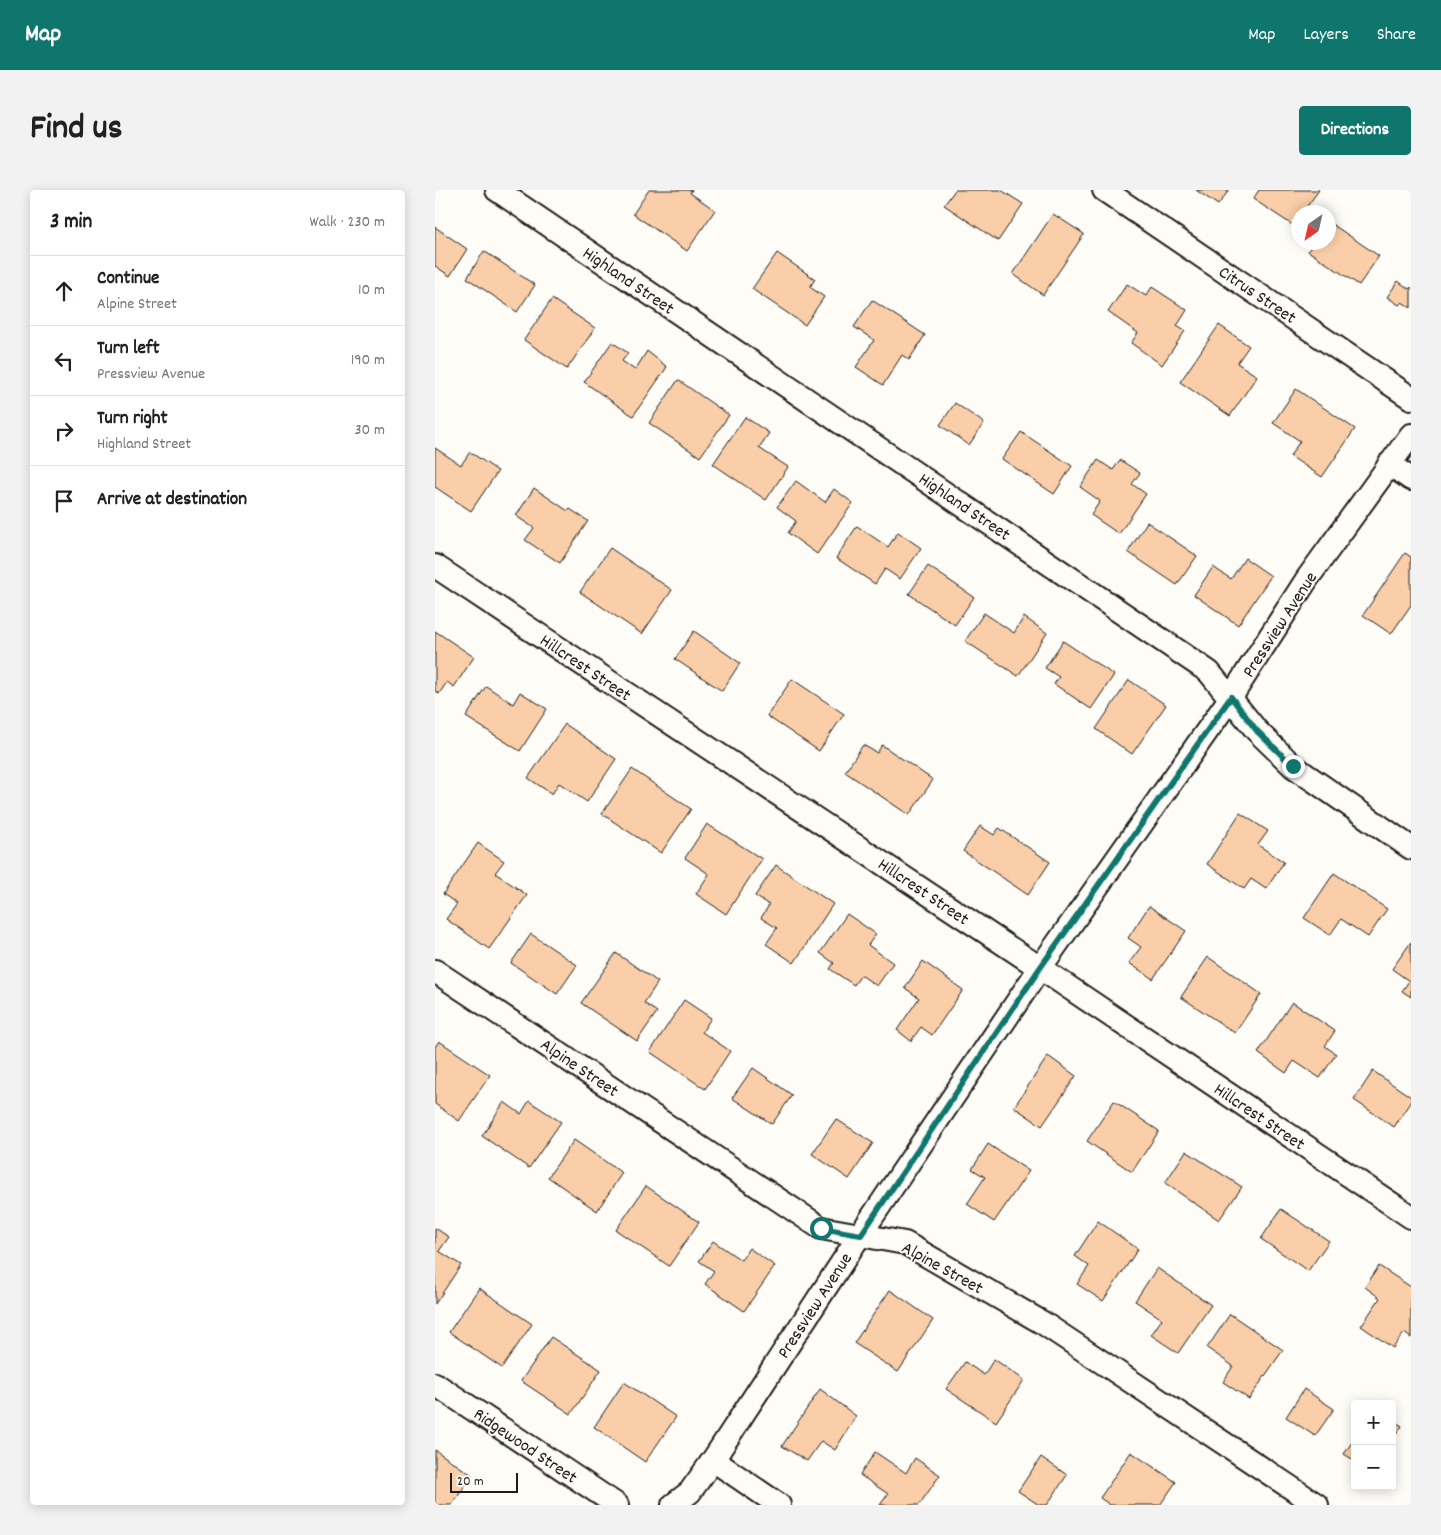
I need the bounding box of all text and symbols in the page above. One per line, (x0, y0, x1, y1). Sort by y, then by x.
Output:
text: Map (25, 18, 61, 52)
text: Map (1248, 23, 1275, 48)
text: Layers (1303, 23, 1349, 48)
text: Share (1377, 23, 1416, 48)
text: Find us (30, 105, 122, 155)
button: Directions (1299, 106, 1411, 155)
north arrow (1291, 205, 1336, 250)
text: 3 min (50, 208, 92, 238)
text: Walk · 230 m (309, 211, 385, 234)
street label: Highland Street (577, 242, 679, 322)
street label: Citrus Street (1213, 261, 1301, 331)
text: Continue (97, 266, 159, 293)
icon: ahead (50, 277, 78, 305)
text: 10 m (358, 279, 385, 302)
text: Alpine Street (97, 293, 177, 316)
text: Turn left (97, 336, 160, 363)
icon: left (50, 347, 78, 375)
text: 190 m (351, 349, 385, 372)
text: Pressview Avenue (97, 363, 205, 386)
text: Turn right (97, 406, 168, 433)
icon: right (50, 417, 78, 445)
text: 30 m (355, 419, 385, 442)
text: Highland Street (97, 433, 191, 456)
street label: Highland Street (913, 468, 1015, 548)
icon: arrive (50, 487, 78, 515)
text: Arrive at destination (97, 487, 247, 514)
street label: Pressview Avenue (1237, 567, 1325, 683)
street label: Hillcrest Street (534, 629, 635, 709)
route end (1282, 755, 1305, 778)
street label: Hillcrest Street (872, 853, 973, 933)
street label: Alpine Street (534, 1034, 623, 1105)
street label: Hillcrest Street (1208, 1078, 1309, 1158)
route start (810, 1217, 833, 1240)
street label: Alpine Street (896, 1236, 987, 1302)
street label: Pressview Avenue (772, 1248, 860, 1364)
map controls (1351, 1400, 1396, 1490)
button: + (1351, 1400, 1396, 1445)
street label: Ridgewood Street (468, 1403, 582, 1491)
button: − (1351, 1445, 1396, 1490)
scale bar (450, 1470, 517, 1493)
text: 20 m (457, 1472, 484, 1492)

